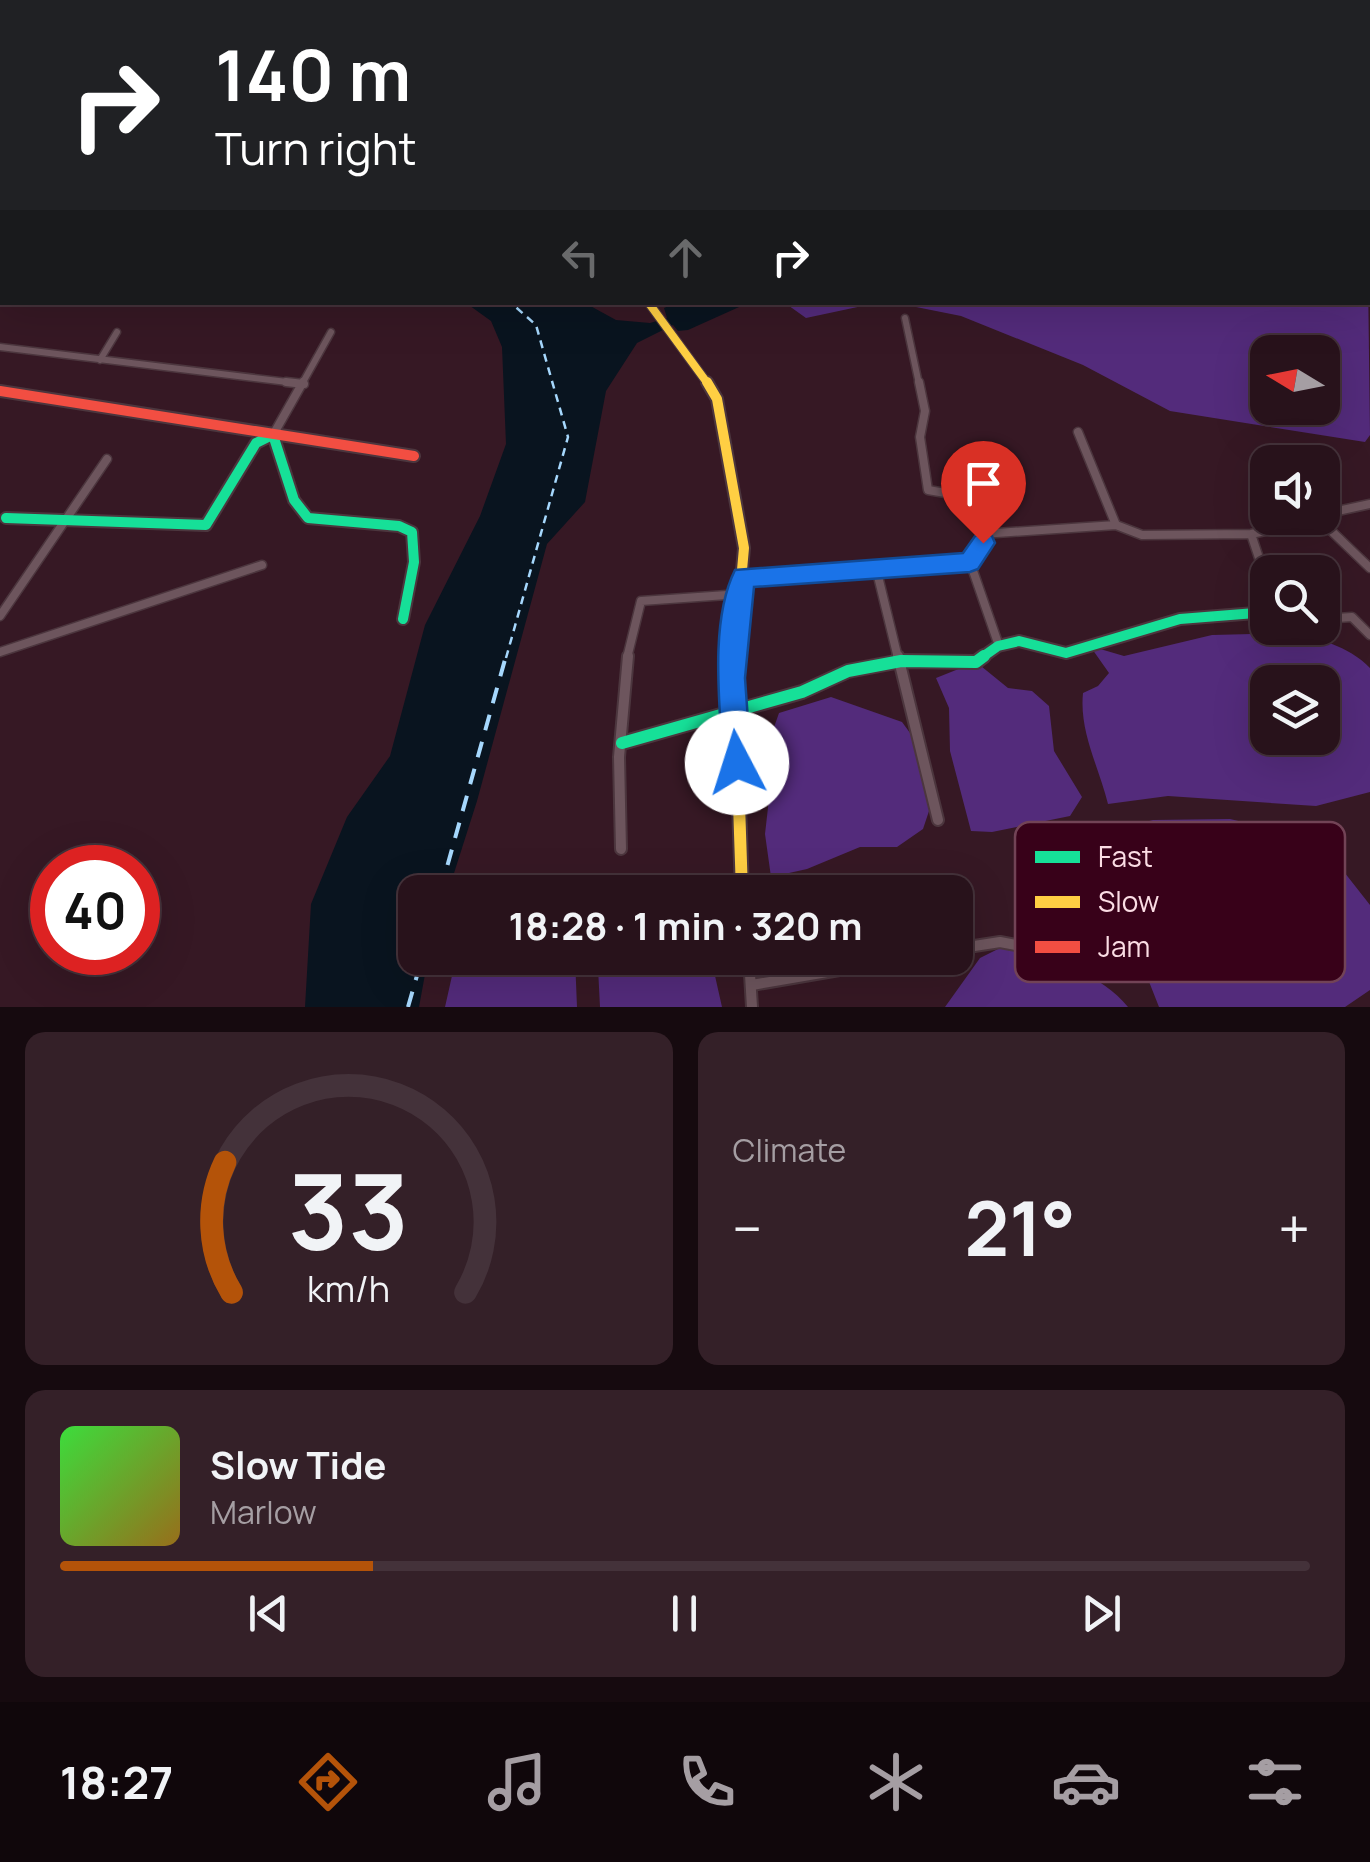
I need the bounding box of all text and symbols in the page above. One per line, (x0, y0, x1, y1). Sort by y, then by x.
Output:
text: 140 m (215, 26, 411, 122)
icon: right (50, 40, 180, 170)
text: Turn right (215, 117, 416, 179)
icon: left (553, 230, 608, 285)
icon: ahead (658, 230, 713, 285)
icon: right (763, 230, 818, 285)
north arrow (1250, 335, 1340, 425)
map controls (1250, 335, 1340, 755)
pin (941, 441, 1026, 544)
button: sound (1250, 445, 1340, 535)
icon: arrive (956, 456, 1011, 511)
button: search (1250, 555, 1340, 645)
button: layers (1250, 665, 1340, 755)
position arrow (685, 711, 789, 815)
legend (1015, 822, 1345, 982)
text: Fast (1098, 837, 1153, 875)
speed limit sign: 40 (30, 845, 160, 975)
text: Slow (1098, 882, 1159, 920)
text: 18:28 · 1 min · 320 m (509, 899, 862, 951)
text: Jam (1098, 927, 1150, 965)
text: Climate (733, 1128, 846, 1172)
text: 33 (288, 1139, 409, 1281)
text: 21° (965, 1176, 1076, 1279)
text: − (733, 1190, 762, 1266)
text: + (1278, 1190, 1310, 1266)
text: km/h (307, 1264, 390, 1313)
text: Slow Tide (210, 1438, 387, 1490)
text: Marlow (210, 1490, 317, 1534)
icon: previous (241, 1586, 296, 1641)
icon: pause (657, 1586, 712, 1641)
icon: next (1074, 1586, 1129, 1641)
icon: directions (293, 1747, 363, 1817)
icon: music (482, 1747, 552, 1817)
icon: phone (672, 1747, 742, 1817)
icon: climate (861, 1747, 931, 1817)
icon: car (1051, 1747, 1121, 1817)
icon: filters (1240, 1747, 1310, 1817)
text: 18:27 (60, 1751, 173, 1813)

